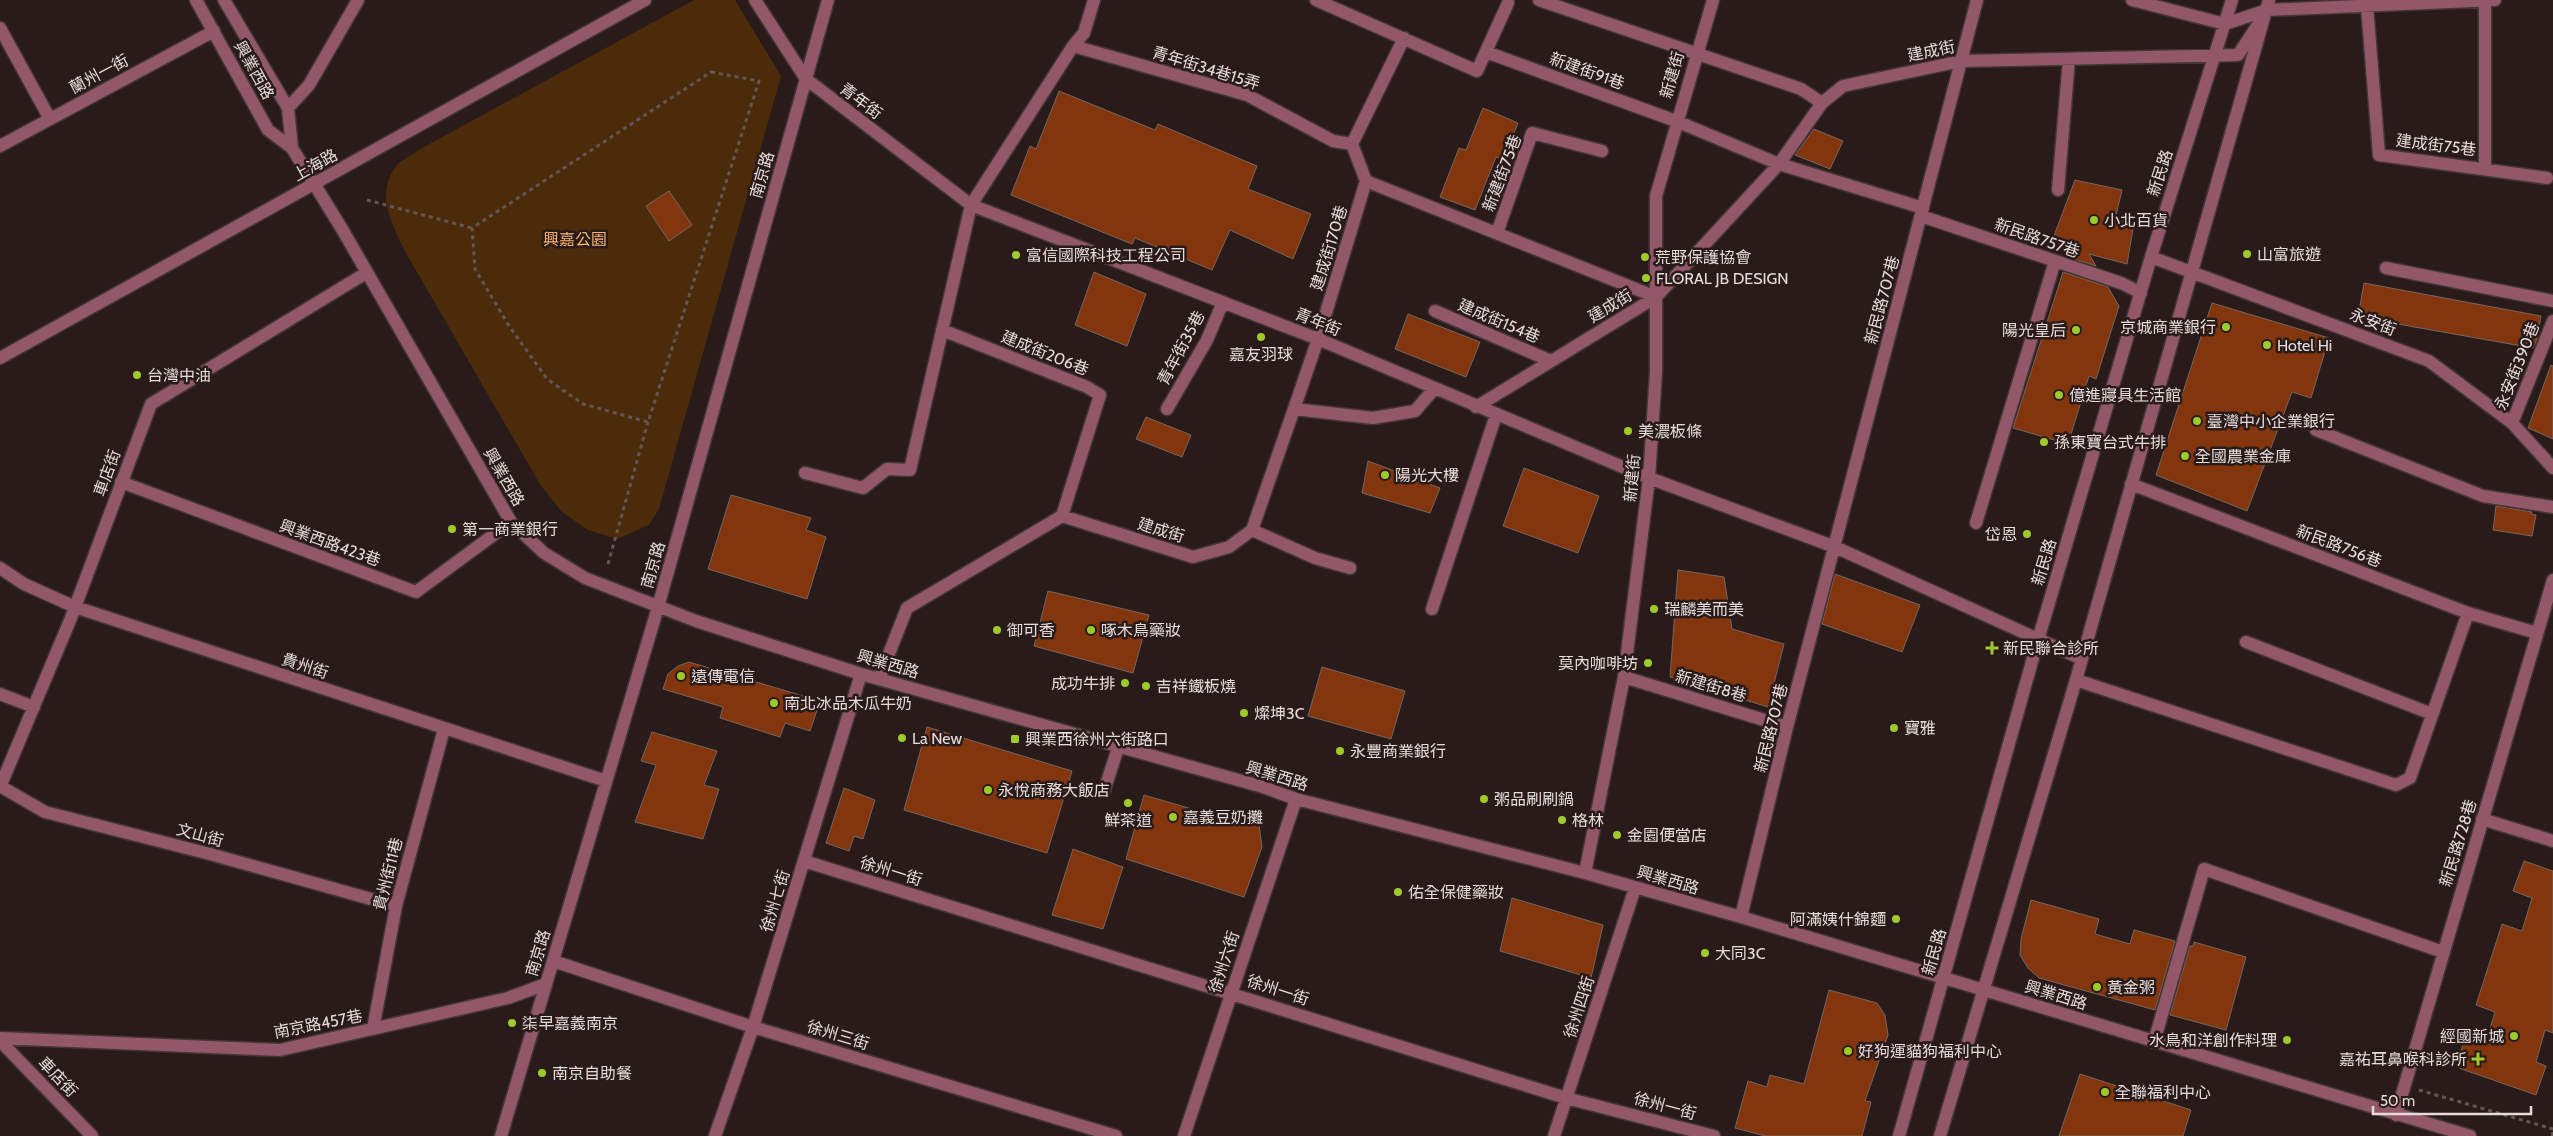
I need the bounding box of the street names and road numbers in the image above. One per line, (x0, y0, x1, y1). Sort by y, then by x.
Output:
street label: 興業西路 (230, 37, 278, 103)
street label: 建成街 (1906, 37, 1956, 65)
street label: 青年街34巷15弄 (1150, 43, 1262, 93)
street label: 新建街91巷 (1547, 49, 1627, 93)
street label: 新建街 (1656, 49, 1688, 101)
street label: 蘭州一街 (66, 51, 132, 97)
street label: 青年街 (836, 79, 886, 123)
street label: 建成街75巷 (2395, 131, 2477, 159)
street label: 新建街75巷 (1479, 132, 1525, 214)
street label: 上海路 (289, 145, 341, 185)
street label: 新民路 (2144, 147, 2176, 199)
street label: 南京路 (746, 149, 778, 201)
street label: 建成街170巷 (1307, 203, 1351, 293)
street label: 新民路757巷 (1992, 215, 2082, 261)
street label: 新民路707巷 (1861, 254, 1903, 346)
street label: 建成街 (1585, 285, 1635, 327)
street label: 建成街154巷 (1455, 295, 1543, 347)
street label: 青年街 (1292, 304, 1344, 340)
street label: 永安街 (2347, 305, 2399, 339)
street label: 青年街35巷 (1154, 308, 1208, 388)
street label: 永安街390巷 (2491, 319, 2543, 413)
street label: 建成街206巷 (998, 327, 1092, 379)
street label: 興業西路 (480, 445, 528, 509)
street label: 車店街 (90, 447, 124, 499)
street label: 新建街 (1620, 453, 1644, 503)
street label: 建成街 (1135, 514, 1187, 546)
street label: 興業西路423巷 (277, 516, 383, 570)
street label: 新民路756巷 (2294, 521, 2384, 571)
street label: 新民路 (2028, 536, 2060, 588)
street label: 南京路 (637, 539, 669, 591)
street label: 興業西路 (855, 646, 921, 682)
street label: 貴州街 (279, 650, 331, 682)
street label: 新建街8巷 (1673, 666, 1749, 706)
street label: 新民路707巷 (1751, 682, 1791, 774)
street label: 興業西路 (1244, 758, 1310, 794)
street label: 新民路728巷 (2436, 797, 2480, 889)
street label: 文山街 (174, 820, 226, 850)
street label: 貴州街11巷 (370, 836, 406, 912)
street label: 徐州一街 (858, 853, 924, 889)
street label: 興業西路 (1635, 862, 1701, 898)
street label: 徐州七街 (757, 868, 793, 934)
street label: 新民路 (1918, 926, 1950, 978)
street label: 南京路 (522, 927, 554, 979)
street label: 徐州六街 (1205, 929, 1243, 995)
street label: 徐州一街 (1245, 971, 1311, 1009)
street label: 徐州四街 (1560, 974, 1598, 1040)
street label: 興業西路 (2023, 977, 2089, 1013)
street label: 南京路457巷 (272, 1006, 364, 1042)
street label: 徐州三街 (805, 1017, 871, 1053)
street label: 車店街 (34, 1053, 82, 1101)
street label: 徐州一街 (1632, 1089, 1698, 1123)

